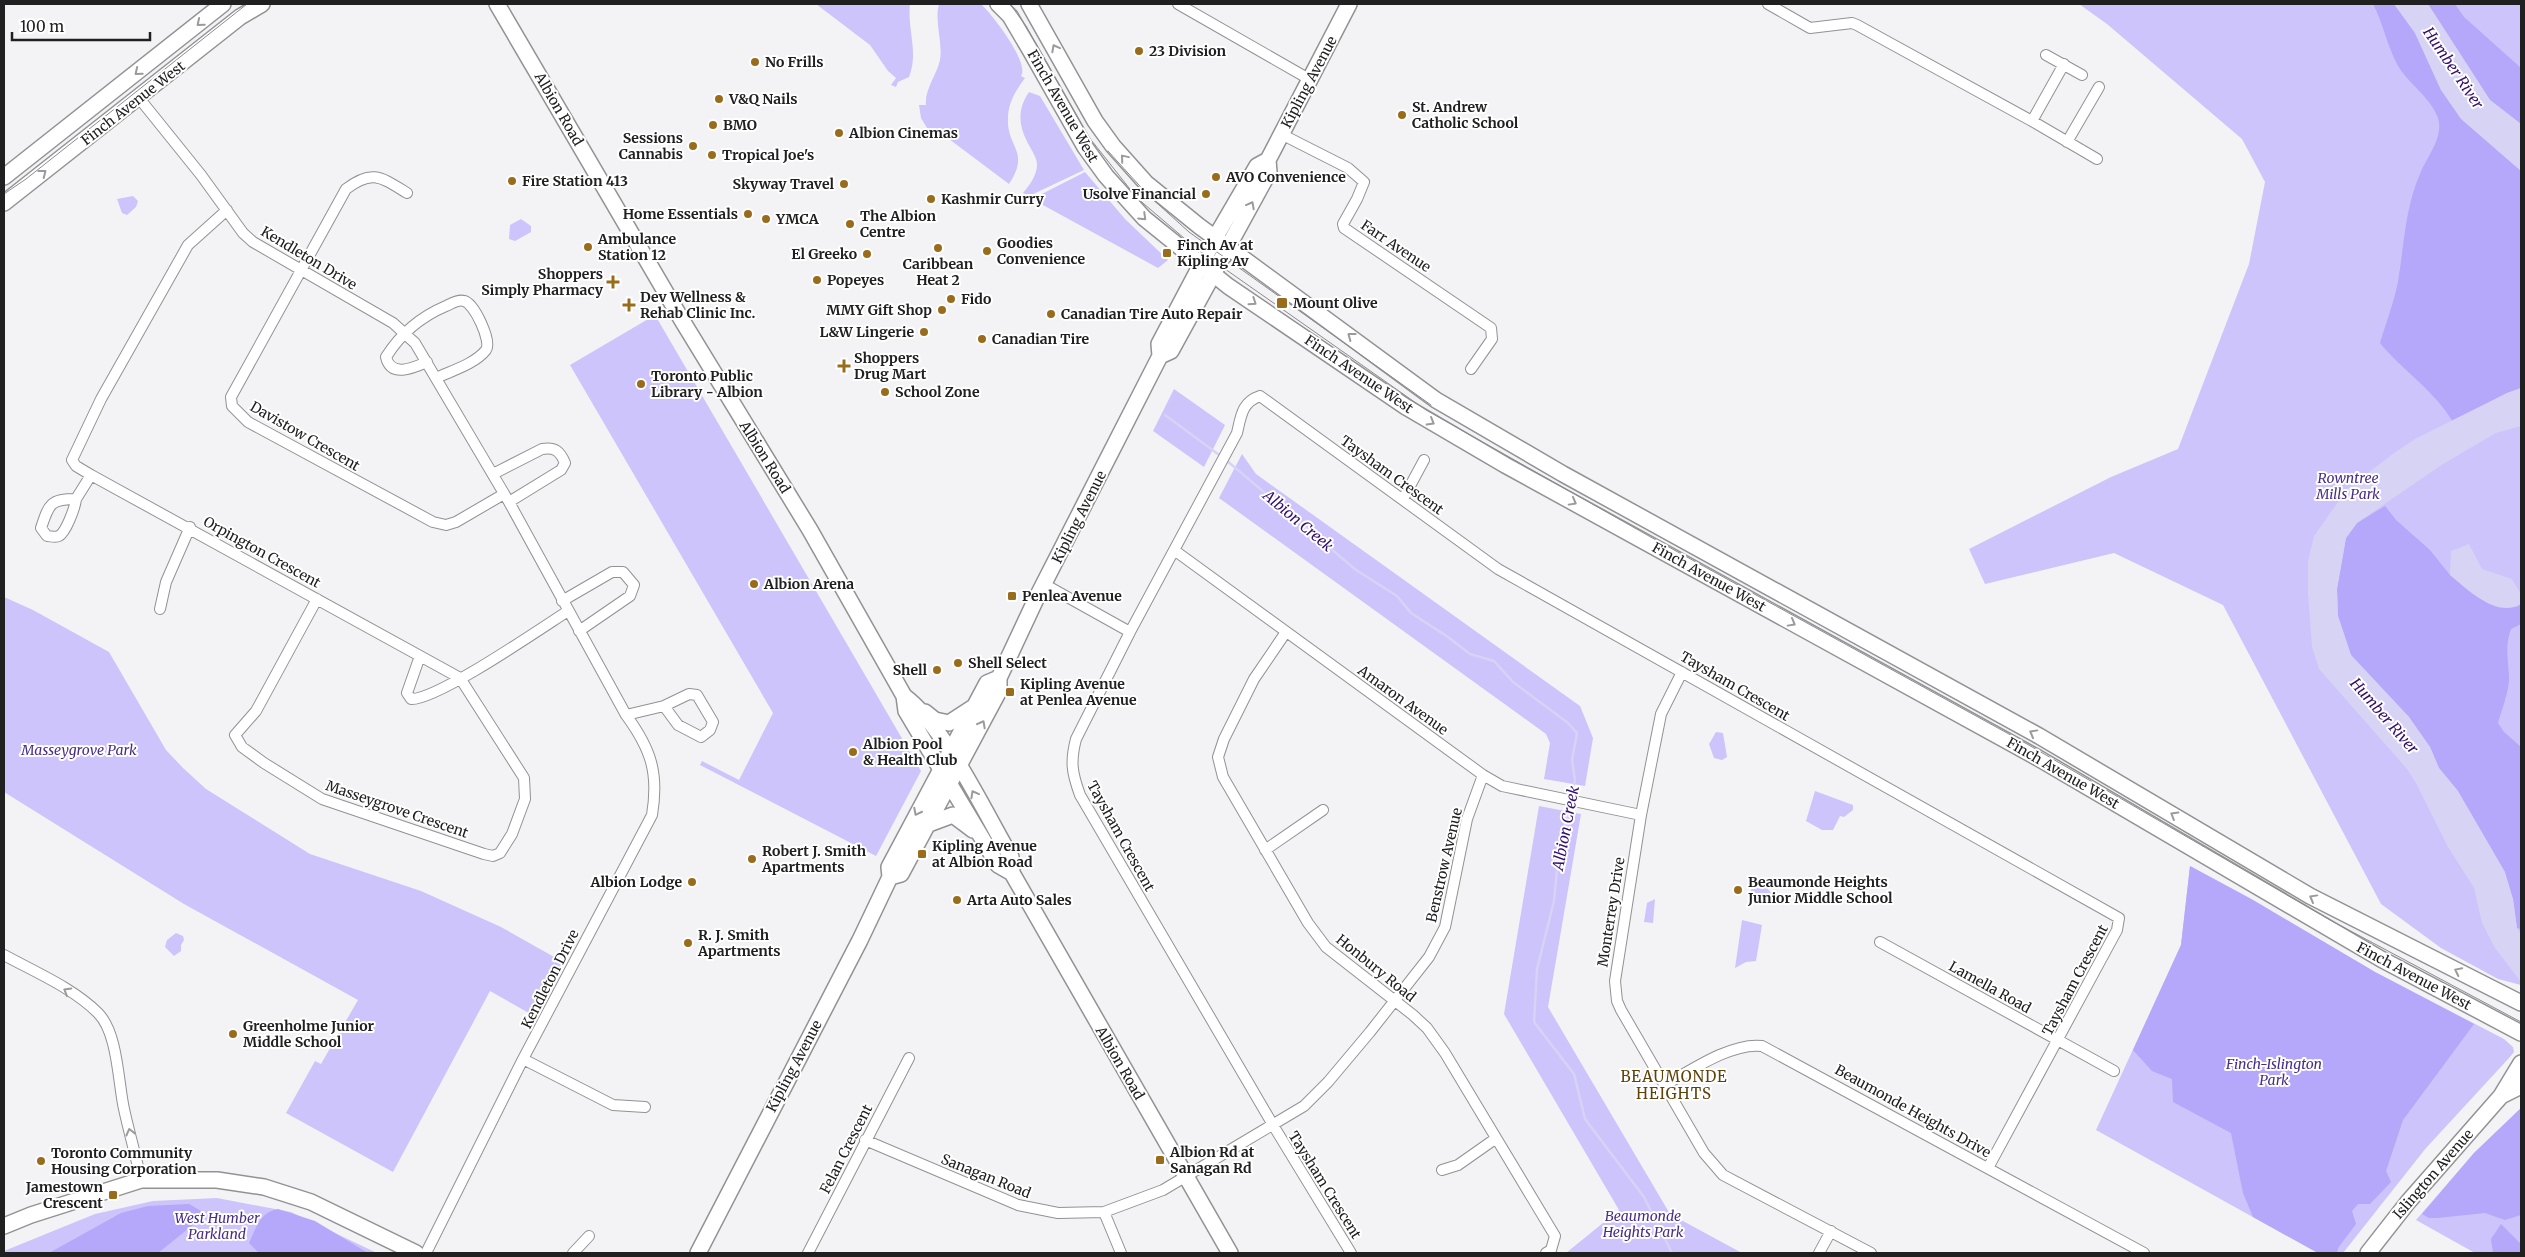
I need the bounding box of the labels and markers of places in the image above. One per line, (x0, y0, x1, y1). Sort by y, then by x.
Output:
place label: 23 Division (1149, 42, 1227, 60)
marker: 23 Division (1133, 45, 1145, 57)
place label: No Frills (765, 53, 824, 71)
marker: No Frills (749, 56, 761, 68)
place label: V&Q Nails (728, 90, 798, 108)
marker: V&Q Nails (713, 93, 725, 105)
place label: St. Andrew Catholic School (1412, 98, 1519, 132)
marker: St. Andrew Catholic School (1396, 109, 1408, 121)
place label: BMO (723, 116, 757, 134)
marker: BMO (707, 119, 719, 131)
place label: Albion Cinemas (848, 124, 958, 142)
marker: Albion Cinemas (833, 127, 845, 139)
place label: Sessions Cannabis (619, 129, 683, 163)
marker: Sessions Cannabis (687, 140, 699, 152)
place label: Tropical Joe's (722, 146, 814, 164)
marker: Tropical Joe's (706, 149, 718, 161)
place label: AVO Convenience (1225, 168, 1346, 186)
marker: AVO Convenience (1210, 171, 1222, 183)
place label: Fire Station 413 (522, 172, 628, 190)
marker: Fire Station 413 (506, 175, 518, 187)
place label: Skyway Travel (733, 175, 834, 193)
marker: Skyway Travel (838, 178, 850, 190)
place label: Usolve Financial (1083, 185, 1196, 203)
marker: Usolve Financial (1200, 188, 1212, 200)
place label: Kashmir Curry (941, 190, 1045, 208)
marker: Kashmir Curry (925, 193, 937, 205)
place label: Home Essentials (623, 205, 738, 223)
place label: The Albion Centre (860, 207, 936, 241)
marker: Home Essentials (742, 208, 754, 220)
place label: YMCA (775, 210, 820, 228)
marker: YMCA (760, 213, 772, 225)
marker: The Albion Centre (844, 218, 856, 230)
place label: Ambulance Station 12 (597, 230, 676, 264)
place label: Goodies Convenience (997, 234, 1086, 268)
place label: Finch Av at Kipling Av (1177, 236, 1254, 270)
marker: Ambulance Station 12 (582, 241, 594, 253)
marker: Caribbean Heat 2 (932, 242, 944, 254)
place label: El Greeko (791, 245, 857, 263)
marker: Goodies Convenience (981, 245, 993, 257)
marker: Finch Av at Kipling Av (1161, 247, 1173, 259)
marker: El Greeko (861, 248, 873, 260)
place label: Caribbean Heat 2 (903, 255, 974, 289)
place label: Shoppers Simply Pharmacy (481, 265, 604, 299)
place label: Popeyes (827, 271, 884, 289)
marker: Popeyes (811, 274, 823, 286)
marker: Shoppers Simply Pharmacy (607, 276, 619, 288)
place label: Dev Wellness & Rehab Clinic Inc. (640, 288, 755, 322)
place label: Fido (961, 290, 991, 308)
marker: Fido (945, 293, 957, 305)
place label: Mount Olive (1293, 294, 1378, 312)
marker: Mount Olive (1275, 296, 1289, 310)
marker: Dev Wellness & Rehab Clinic Inc. (622, 298, 636, 312)
place label: MMY Gift Shop (826, 301, 932, 319)
marker: MMY Gift Shop (936, 304, 948, 316)
place label: Canadian Tire Auto Repair (1061, 305, 1243, 323)
marker: Canadian Tire Auto Repair (1045, 308, 1057, 320)
place label: L&W Lingerie (819, 323, 914, 341)
marker: L&W Lingerie (918, 326, 930, 338)
place label: Canadian Tire (992, 330, 1089, 348)
marker: Canadian Tire (976, 333, 988, 345)
place label: Shoppers Drug Mart (854, 349, 927, 383)
marker: Shoppers Drug Mart (838, 360, 850, 372)
place label: Toronto Public Library - Albion (651, 367, 763, 401)
marker: Toronto Public Library - Albion (635, 378, 647, 390)
place label: School Zone (895, 383, 980, 401)
marker: School Zone (879, 386, 891, 398)
place label: Albion Arena (763, 575, 854, 593)
marker: Albion Arena (748, 578, 760, 590)
place label: Penlea Avenue (1022, 587, 1122, 605)
marker: Penlea Avenue (1006, 590, 1018, 602)
place label: Shell Select (968, 654, 1047, 672)
marker: Shell Select (952, 657, 964, 669)
place label: Shell (893, 661, 927, 679)
marker: Shell (931, 664, 943, 676)
place label: Kipling Avenue at Penlea Avenue (1020, 675, 1137, 709)
marker: Kipling Avenue at Penlea Avenue (1004, 686, 1016, 698)
place label: Albion Pool & Health Club (862, 735, 958, 769)
marker: Albion Pool & Health Club (847, 746, 859, 758)
place label: Kipling Avenue at Albion Road (932, 837, 1037, 871)
place label: Robert J. Smith Apartments (761, 842, 867, 876)
marker: Kipling Avenue at Albion Road (916, 848, 928, 860)
marker: Robert J. Smith Apartments (746, 853, 758, 865)
place label: Albion Lodge (589, 873, 682, 891)
place label: Beaumonde Heights Junior Middle School (1747, 873, 1893, 907)
marker: Albion Lodge (686, 876, 698, 888)
marker: Beaumonde Heights Junior Middle School (1732, 884, 1744, 896)
place label: Arta Auto Sales (966, 891, 1072, 909)
marker: Arta Auto Sales (951, 894, 963, 906)
place label: R. J. Smith Apartments (697, 926, 781, 960)
marker: R. J. Smith Apartments (682, 937, 694, 949)
place label: Greenholme Junior Middle School (243, 1017, 375, 1051)
marker: Greenholme Junior Middle School (227, 1028, 239, 1040)
place label: Albion Rd at Sanagan Rd (1169, 1143, 1255, 1177)
place label: Toronto Community Housing Corporation (51, 1144, 197, 1178)
marker: Albion Rd at Sanagan Rd (1154, 1154, 1166, 1166)
marker: Toronto Community Housing Corporation (35, 1155, 47, 1167)
place label: Jamestown Crescent (25, 1178, 103, 1212)
marker: Jamestown Crescent (107, 1189, 119, 1201)

